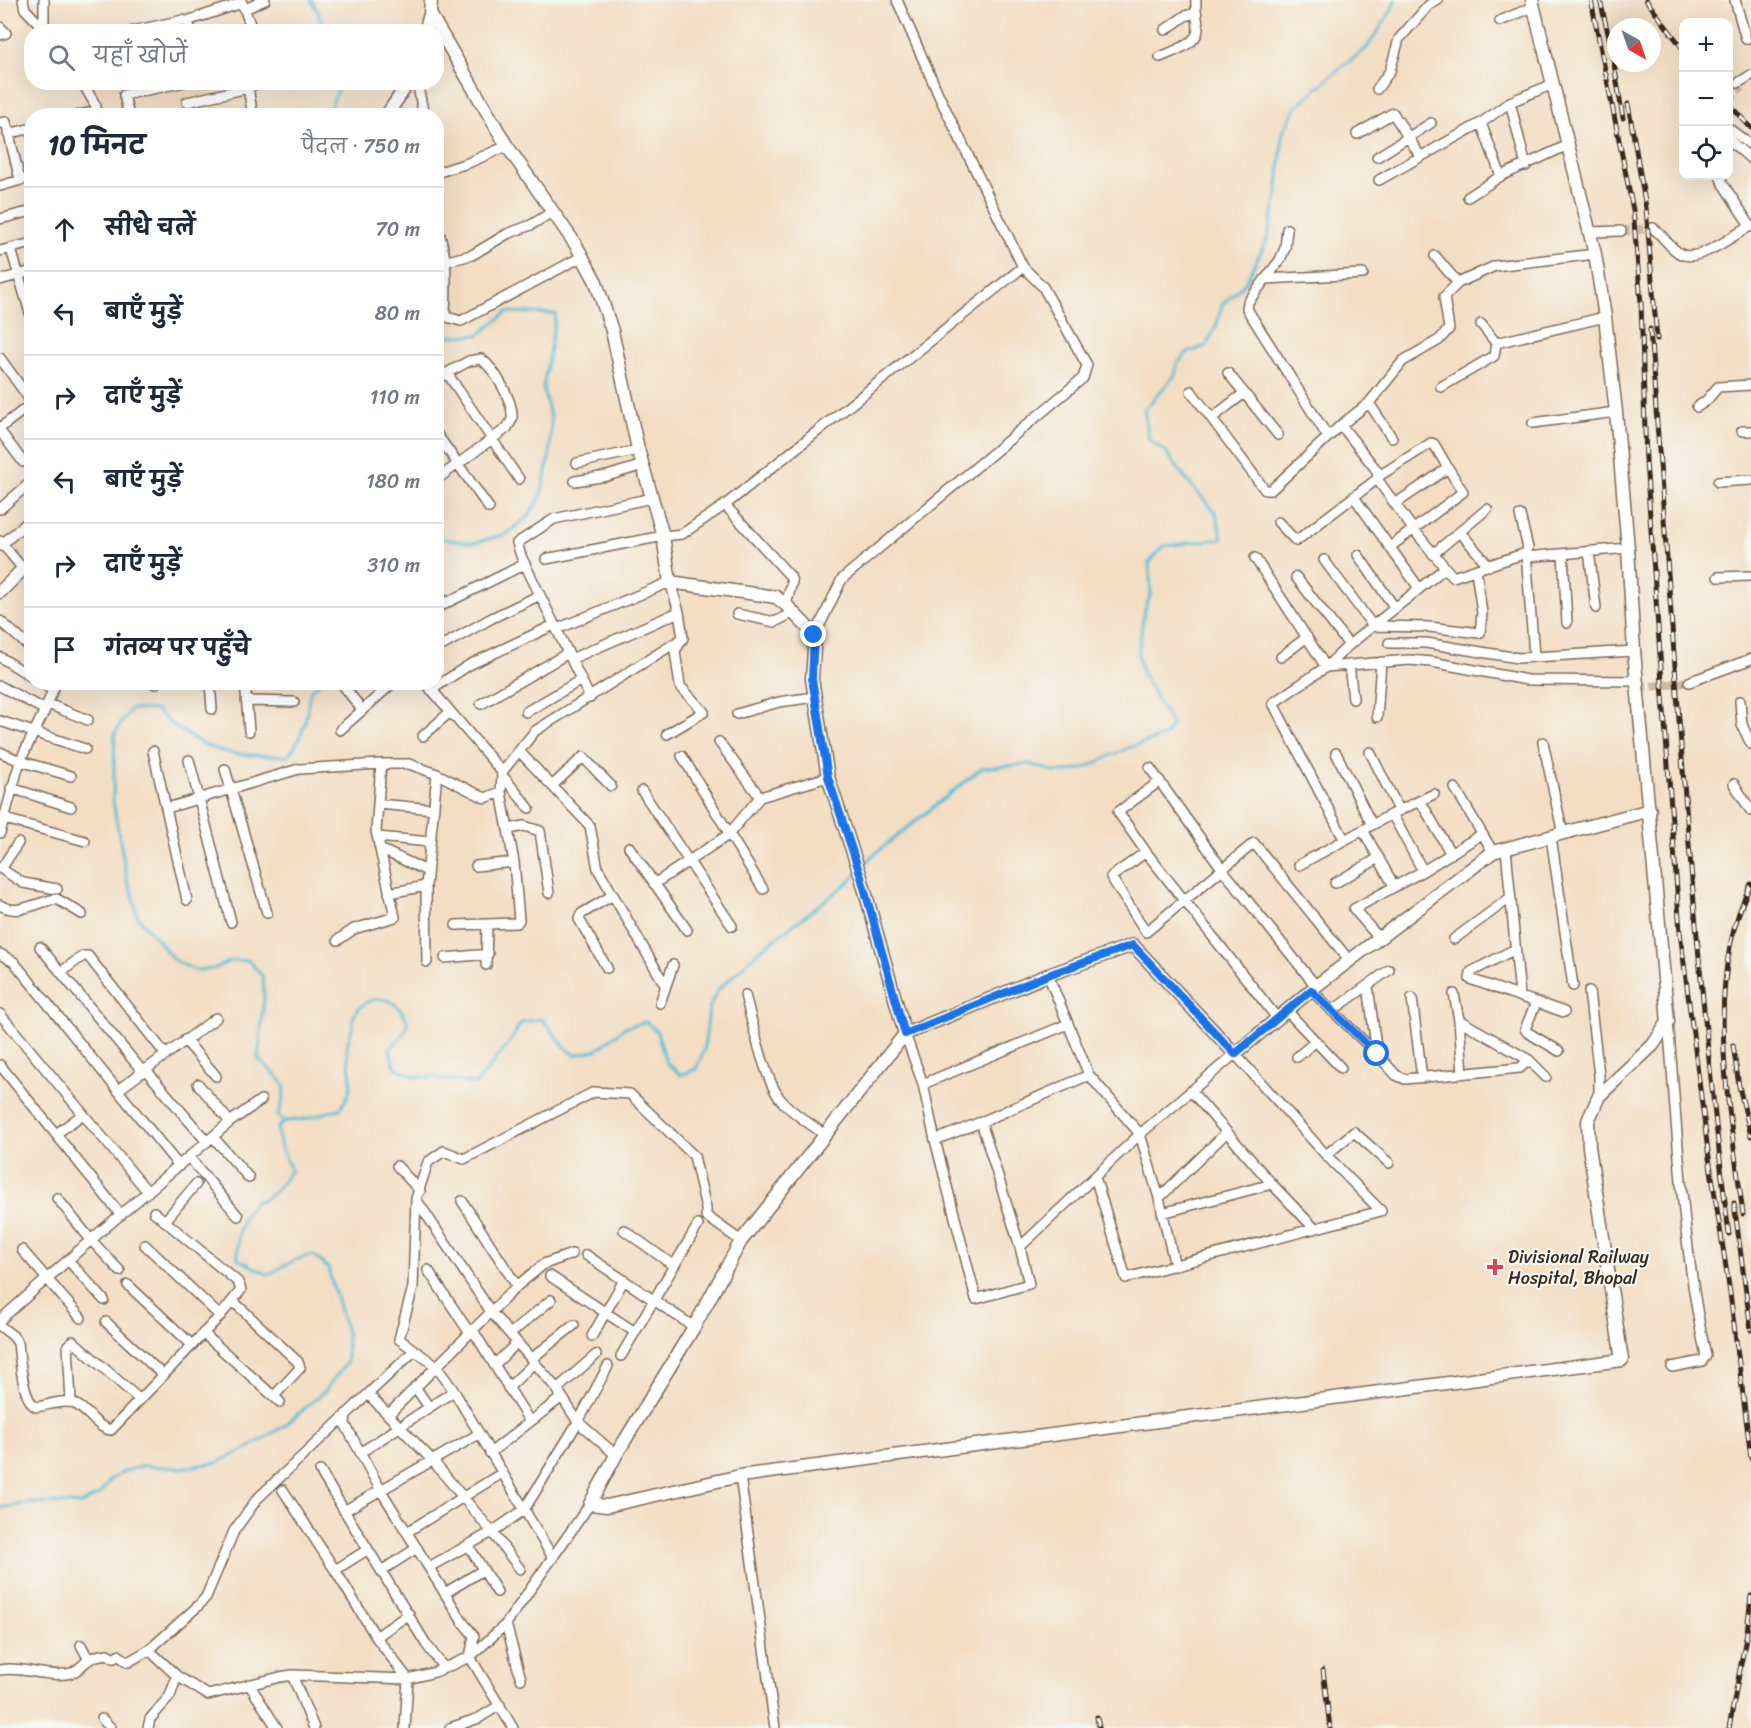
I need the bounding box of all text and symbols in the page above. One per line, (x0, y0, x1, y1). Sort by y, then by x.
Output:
north arrow (1607, 18, 1661, 72)
map controls (1679, 18, 1733, 180)
button: + (1679, 18, 1733, 72)
search box (24, 24, 444, 90)
text: यहाँ खोजें (93, 36, 188, 75)
icon: search (45, 41, 78, 74)
button: − (1679, 72, 1733, 126)
text: 10 मिनट (48, 122, 145, 168)
button: locate (1679, 126, 1733, 180)
text: पैदल · 750 m (301, 129, 420, 164)
text: सीधे चलें (105, 208, 195, 247)
text: 70 m (375, 212, 420, 247)
icon: ahead (48, 213, 81, 246)
text: बाएँ मुड़ें (105, 292, 182, 331)
text: 80 m (375, 296, 420, 331)
icon: left (48, 297, 81, 330)
text: दाएँ मुड़ें (105, 376, 182, 415)
text: 110 m (370, 380, 420, 415)
icon: right (48, 381, 81, 414)
text: बाएँ मुड़ें (105, 460, 182, 499)
text: 180 m (366, 464, 420, 499)
icon: left (48, 465, 81, 498)
text: दाएँ मुड़ें (105, 544, 182, 583)
text: 310 m (367, 548, 420, 583)
icon: right (48, 549, 81, 582)
route end (800, 621, 826, 647)
text: गंतव्य पर पहुँचे (105, 628, 250, 667)
icon: arrive (48, 633, 81, 666)
route start (1363, 1040, 1389, 1066)
place label: Divisional Railway Hospital, Bhopal (1508, 1241, 1650, 1294)
marker: Divisional Railway Hospital, Bhopal (1486, 1258, 1504, 1276)

